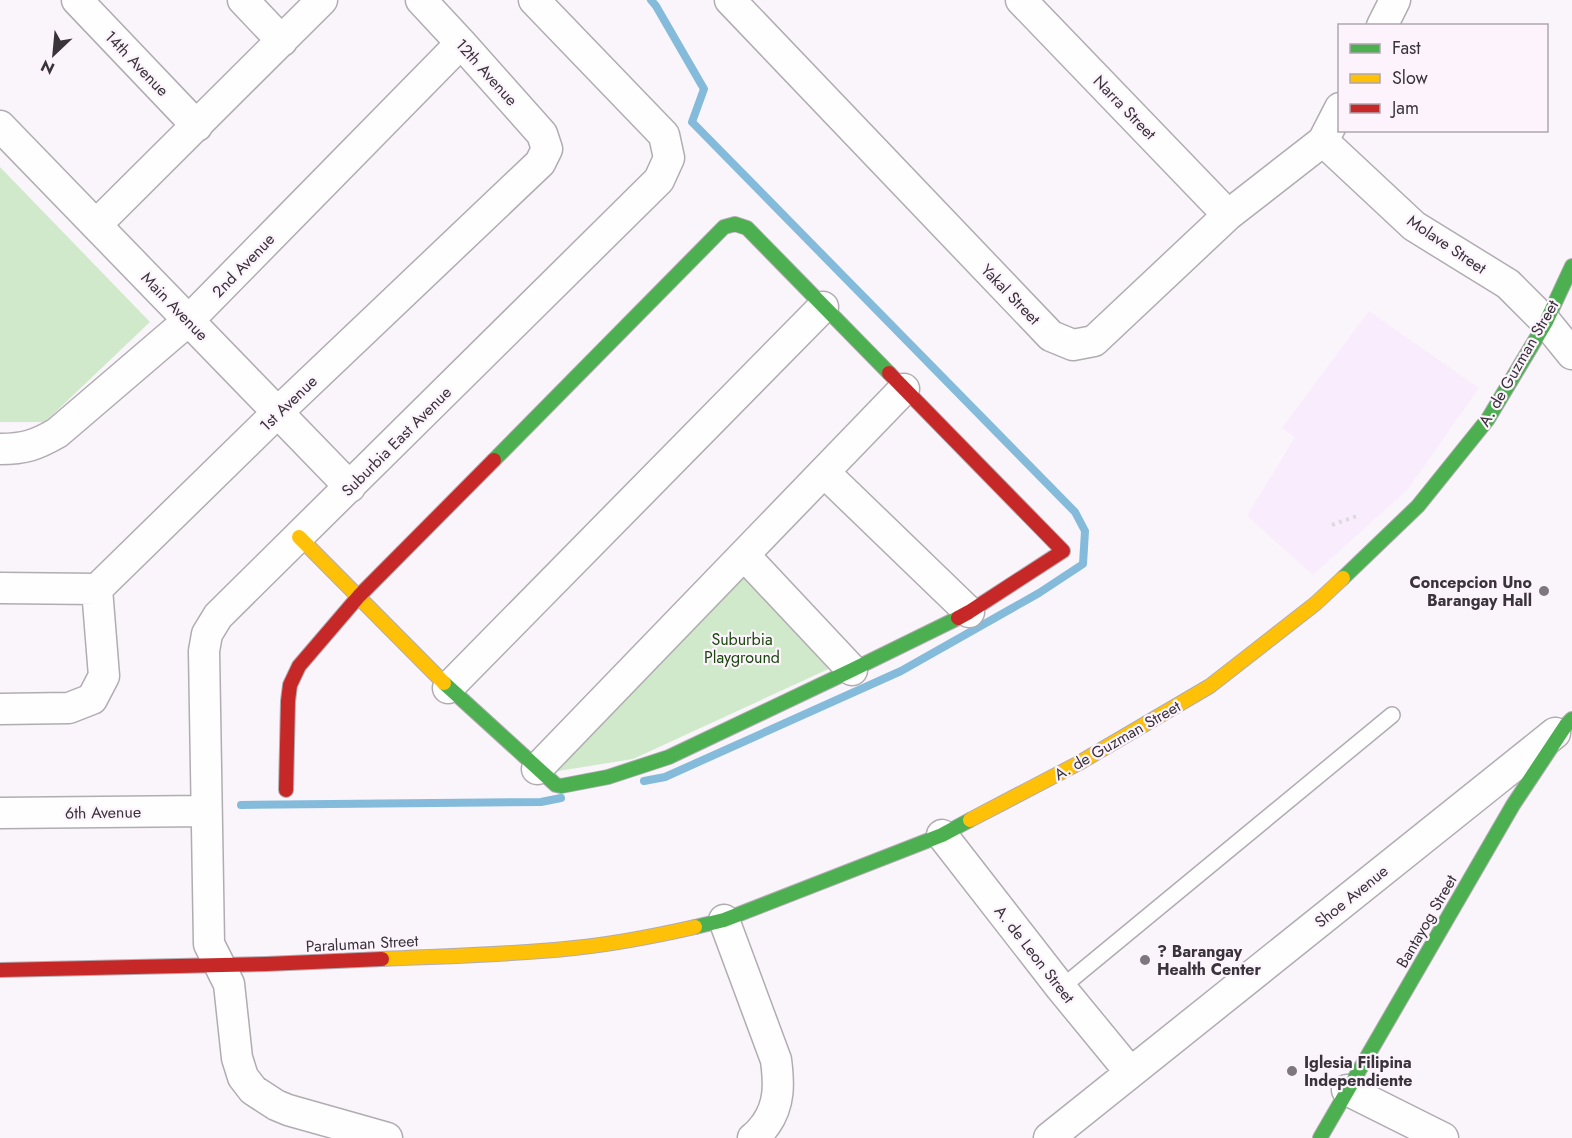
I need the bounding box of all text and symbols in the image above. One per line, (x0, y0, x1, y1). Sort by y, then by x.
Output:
north arrow (24, 24, 84, 84)
legend (1338, 24, 1548, 132)
street label: 14th Avenue (99, 25, 174, 101)
street label: 12th Avenue (450, 34, 523, 111)
text: Fast (1392, 35, 1421, 61)
text: N (37, 54, 58, 80)
text: Slow (1392, 65, 1429, 91)
street label: Narra Street (1088, 70, 1161, 145)
text: Jam (1390, 95, 1419, 121)
street label: Molave Street (1403, 209, 1491, 279)
street label: 2nd Avenue (207, 228, 280, 303)
street label: Yakal Street (976, 259, 1046, 330)
street label: Main Avenue (136, 267, 213, 346)
street label: A. de Guzman Street (1473, 296, 1564, 431)
street label: 1st Avenue (254, 370, 322, 437)
street label: Suburbia East Avenue (336, 381, 457, 502)
place label: Concepcion Uno Barangay Hall (1410, 571, 1532, 612)
marker: Concepcion Uno Barangay Hall (1537, 584, 1551, 598)
park label: Suburbia Playground (704, 628, 780, 669)
street label: A. de Guzman Street (1050, 695, 1185, 786)
street label: 6th Avenue (65, 800, 141, 825)
street label: Shoe Avenue (1310, 860, 1393, 933)
street label: Bantayog Street (1390, 870, 1462, 972)
street label: A. de Leon Street (989, 901, 1080, 1008)
street label: Paraluman Street (305, 929, 419, 958)
place label: ? Barangay Health Center (1157, 940, 1262, 981)
marker: ? Barangay Health Center (1138, 953, 1152, 967)
place label: Iglesia Filipina Independiente (1304, 1051, 1413, 1092)
marker: Iglesia Filipina Independiente (1285, 1064, 1299, 1078)

